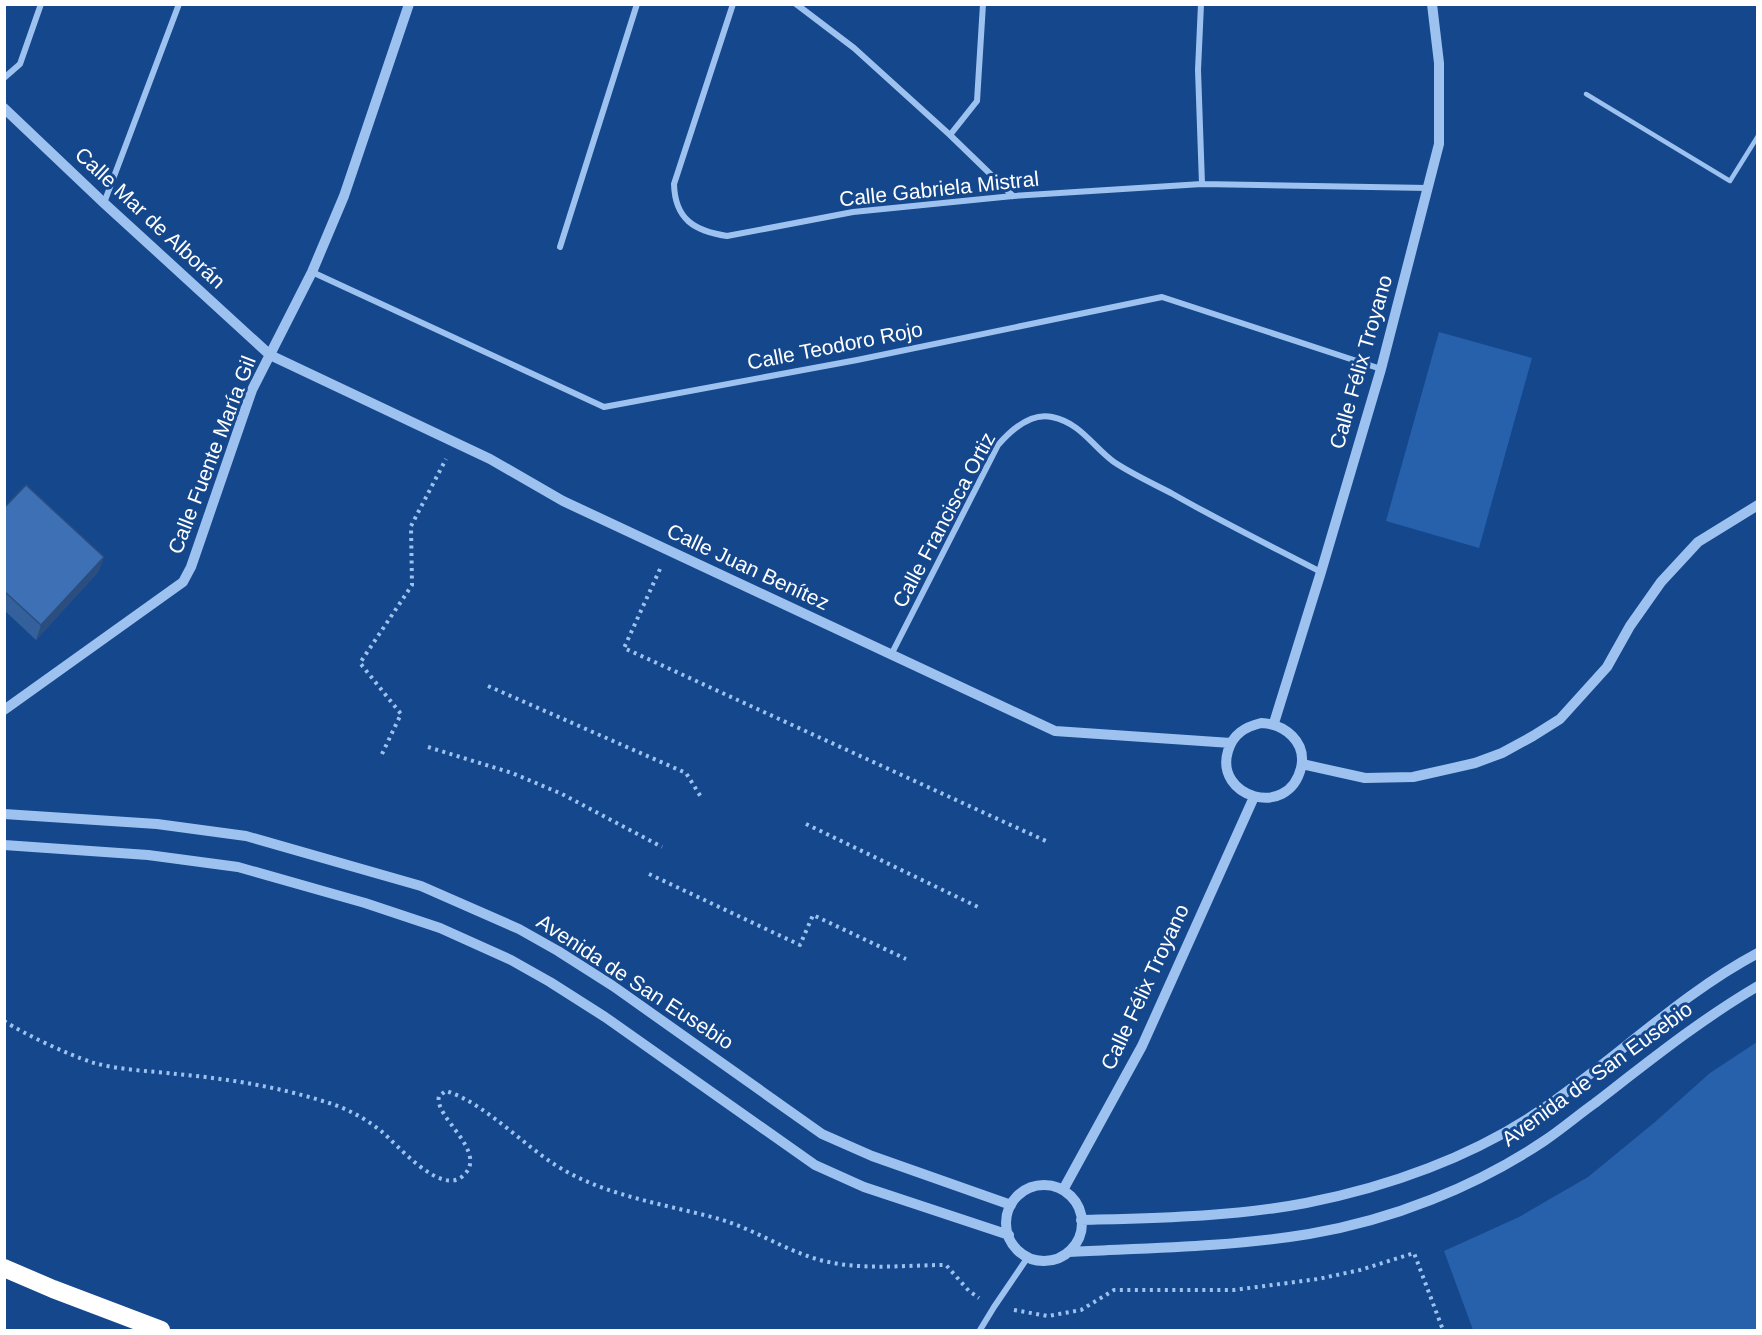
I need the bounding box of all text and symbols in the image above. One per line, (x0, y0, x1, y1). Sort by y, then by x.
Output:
street label: Calle Mar de Alborán (71, 142, 230, 293)
street label: Calle Gabriela Mistral (838, 167, 1040, 210)
street label: Calle Félix Troyano (1325, 272, 1396, 451)
street label: Calle Teodoro Rojo (745, 317, 925, 374)
street label: Calle Fuente María Gil (163, 353, 260, 557)
street label: Calle Francisca Ortiz (888, 428, 999, 611)
street label: Calle Juan Benítez (663, 519, 833, 614)
street label: Calle Félix Troyano (1096, 900, 1193, 1073)
street label: Avenida de San Eusebio (533, 909, 738, 1054)
street label: Avenida de San Eusebio (1497, 997, 1696, 1150)

